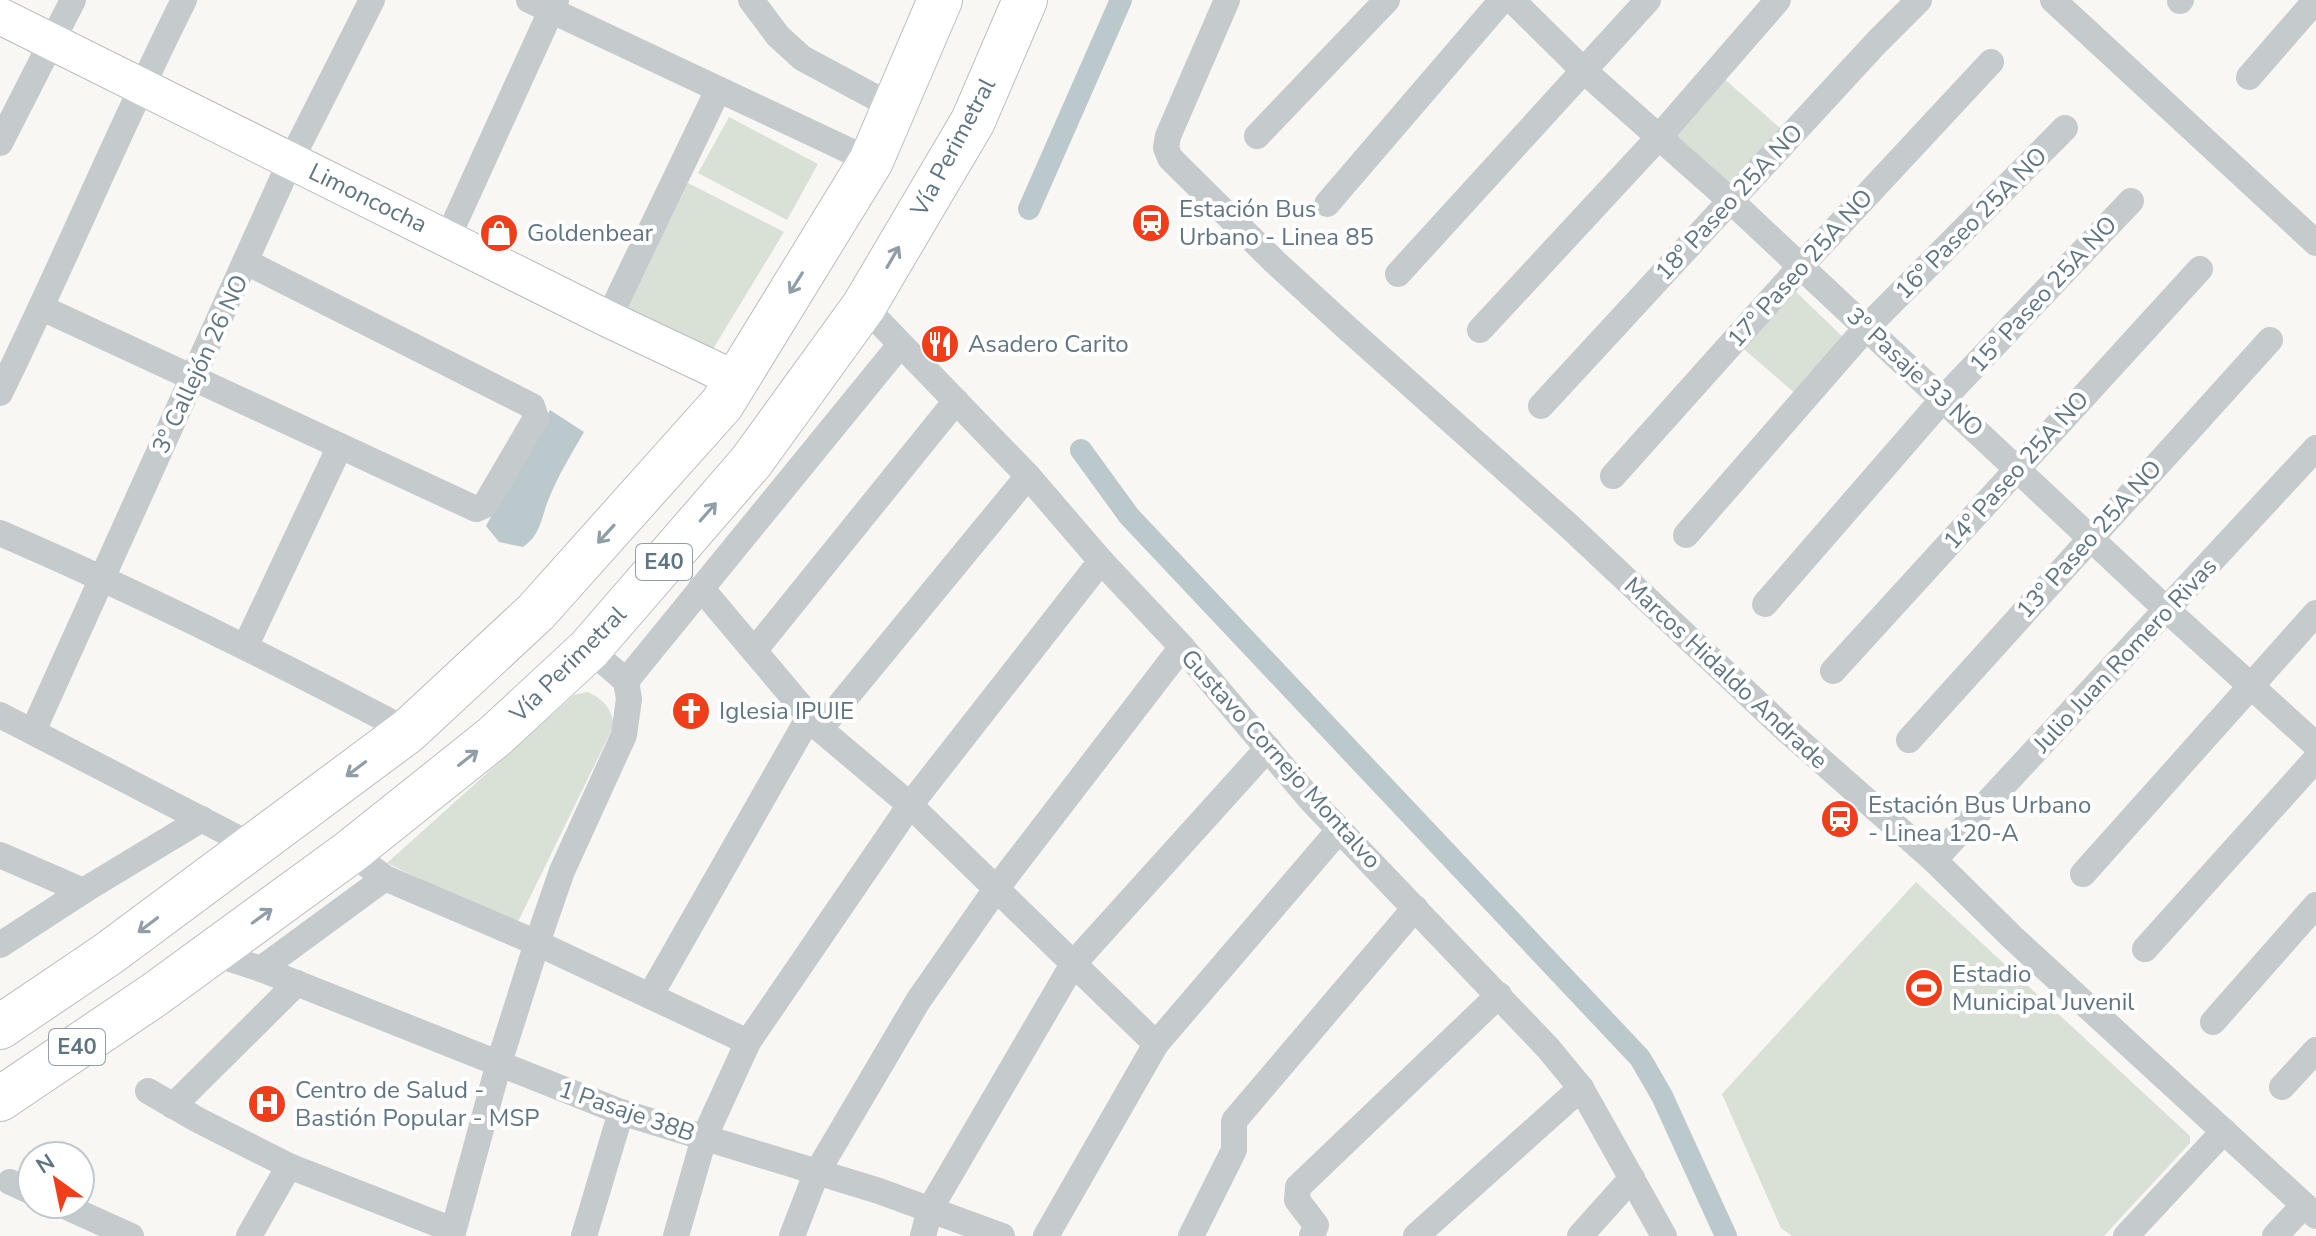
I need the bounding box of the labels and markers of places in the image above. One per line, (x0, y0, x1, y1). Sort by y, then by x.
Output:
place label: Estación Bus Urbano - Linea 85 (1179, 193, 1374, 253)
station icon: Estación Bus Urbano - Linea 85 (1130, 202, 1172, 244)
shop icon: Goldenbear (478, 212, 520, 254)
place label: Goldenbear (527, 217, 654, 249)
restaurant icon: Asadero Carito (919, 323, 961, 365)
place label: Asadero Carito (968, 328, 1129, 360)
church icon: Iglesia IPUIE (670, 690, 712, 732)
place label: Iglesia IPUIE (719, 695, 854, 727)
place label: Estación Bus Urbano - Linea 120-A (1868, 789, 2091, 849)
station icon: Estación Bus Urbano - Linea 120-A (1819, 798, 1861, 840)
place label: Estadio Municipal Juvenil (1952, 958, 2134, 1018)
sports icon: Estadio Municipal Juvenil (1903, 967, 1945, 1009)
place label: Centro de Salud - Bastión Popular - MSP (295, 1074, 539, 1134)
hospital icon: Centro de Salud - Bastión Popular - MSP (246, 1083, 288, 1125)

